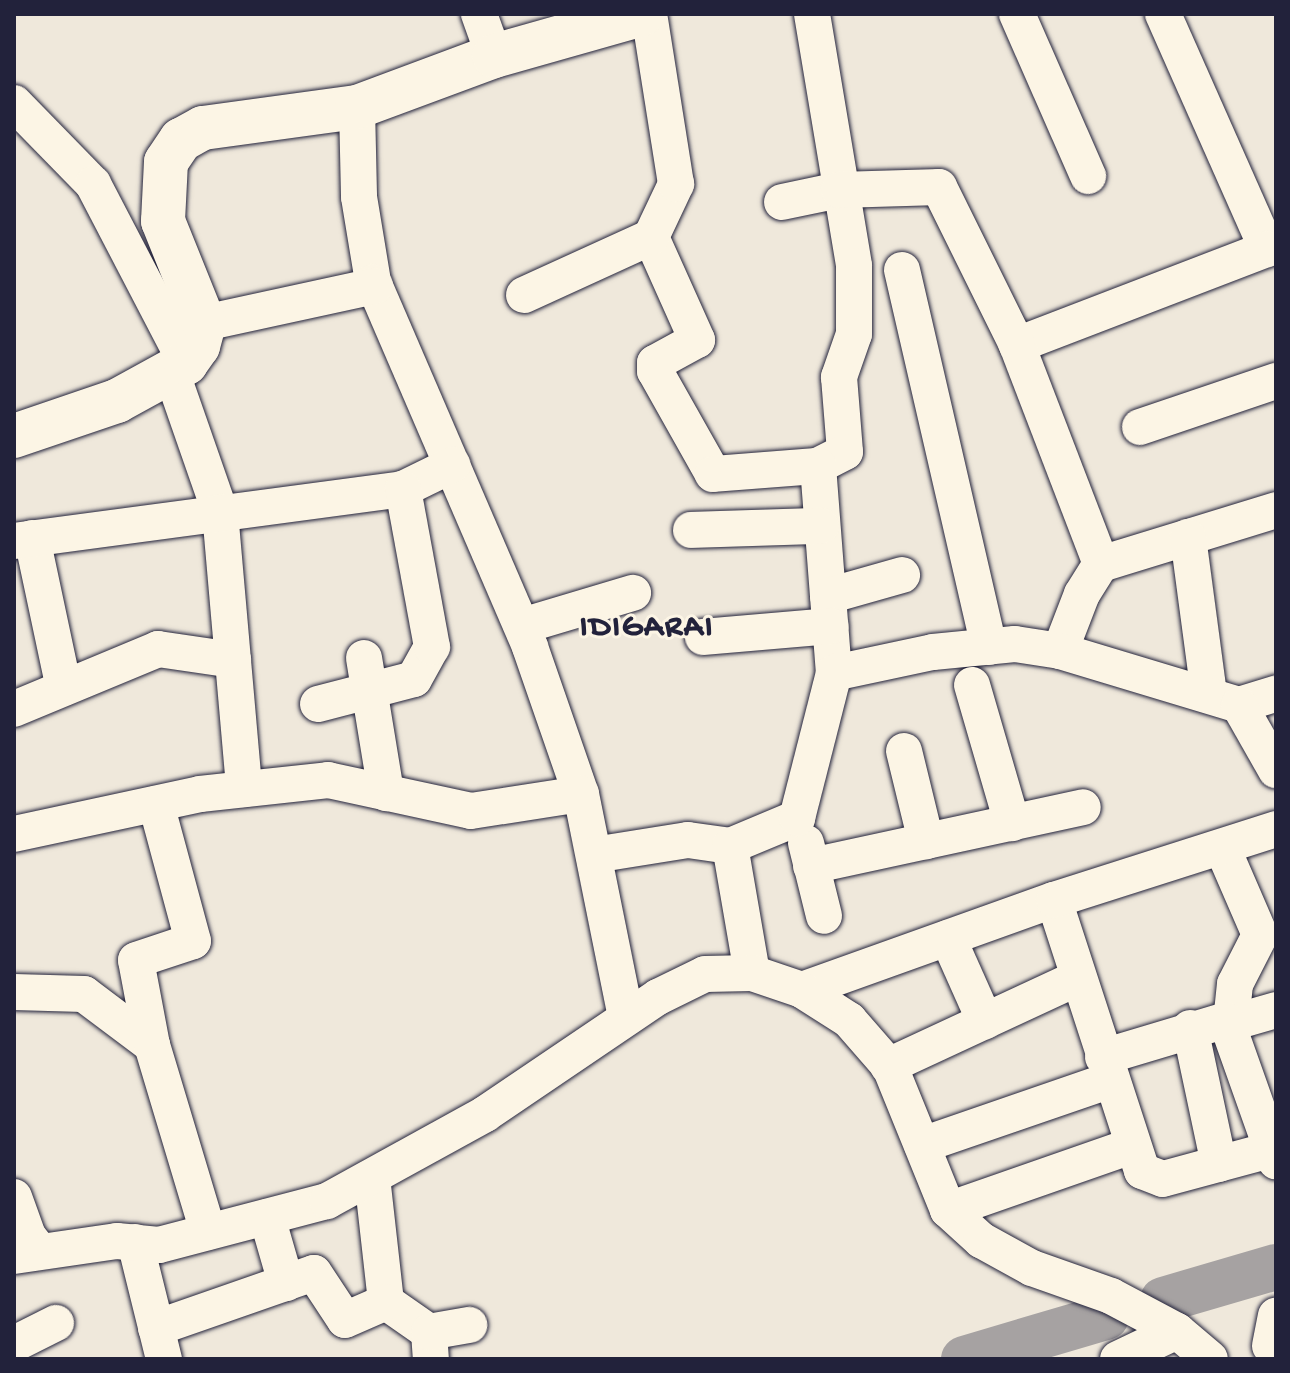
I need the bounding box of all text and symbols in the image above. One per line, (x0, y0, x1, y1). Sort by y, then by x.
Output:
district label: IDIGARAI (580, 609, 714, 647)

